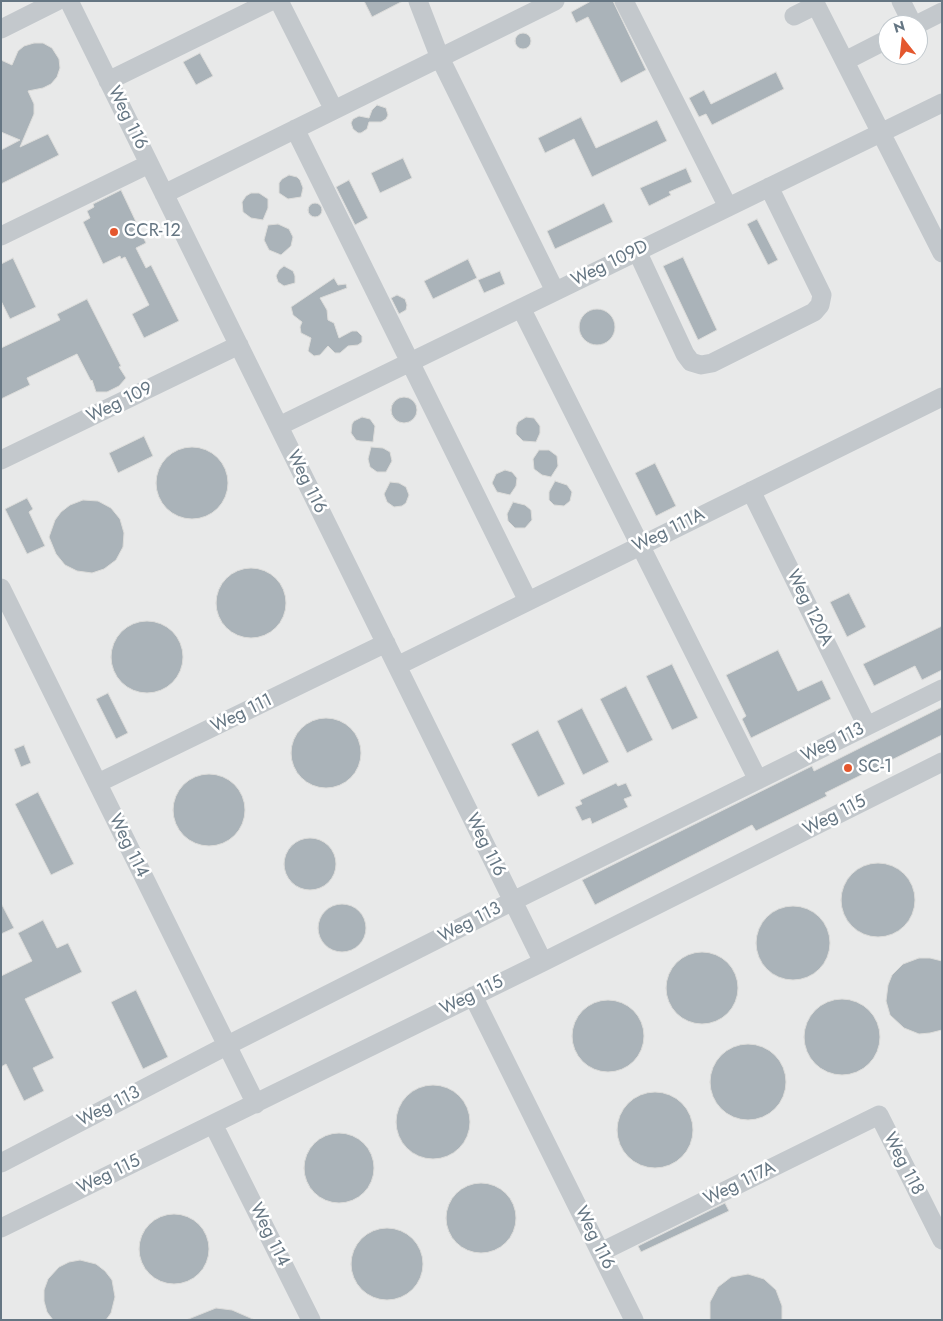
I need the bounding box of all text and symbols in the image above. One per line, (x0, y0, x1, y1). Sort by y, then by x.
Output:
north arrow (878, 15, 928, 65)
text: N (891, 15, 907, 38)
street label: Weg 116 (102, 83, 152, 153)
place label: CCR-12 (124, 221, 181, 243)
marker: CCR-12 (108, 226, 120, 238)
street label: Weg 109D (568, 236, 652, 292)
street label: Weg 109 (84, 378, 156, 428)
street label: Weg 116 (281, 447, 331, 517)
street label: Weg 111A (629, 504, 709, 558)
street label: Weg 120A (781, 566, 837, 650)
street label: Weg 111 (208, 690, 276, 738)
street label: Weg 113 (798, 719, 868, 767)
place label: SC-1 (858, 757, 892, 779)
marker: SC-1 (842, 762, 854, 774)
street label: Weg 115 (800, 791, 870, 841)
street label: Weg 116 (460, 810, 510, 880)
street label: Weg 114 (103, 811, 153, 881)
street label: Weg 113 (435, 898, 505, 948)
street label: Weg 115 (437, 971, 507, 1021)
street label: Weg 113 (74, 1082, 144, 1132)
street label: Weg 118 (878, 1129, 928, 1199)
street label: Weg 115 (74, 1150, 144, 1200)
street label: Weg 117A (701, 1157, 779, 1211)
street label: Weg 114 (244, 1200, 294, 1270)
street label: Weg 116 (569, 1203, 619, 1273)

